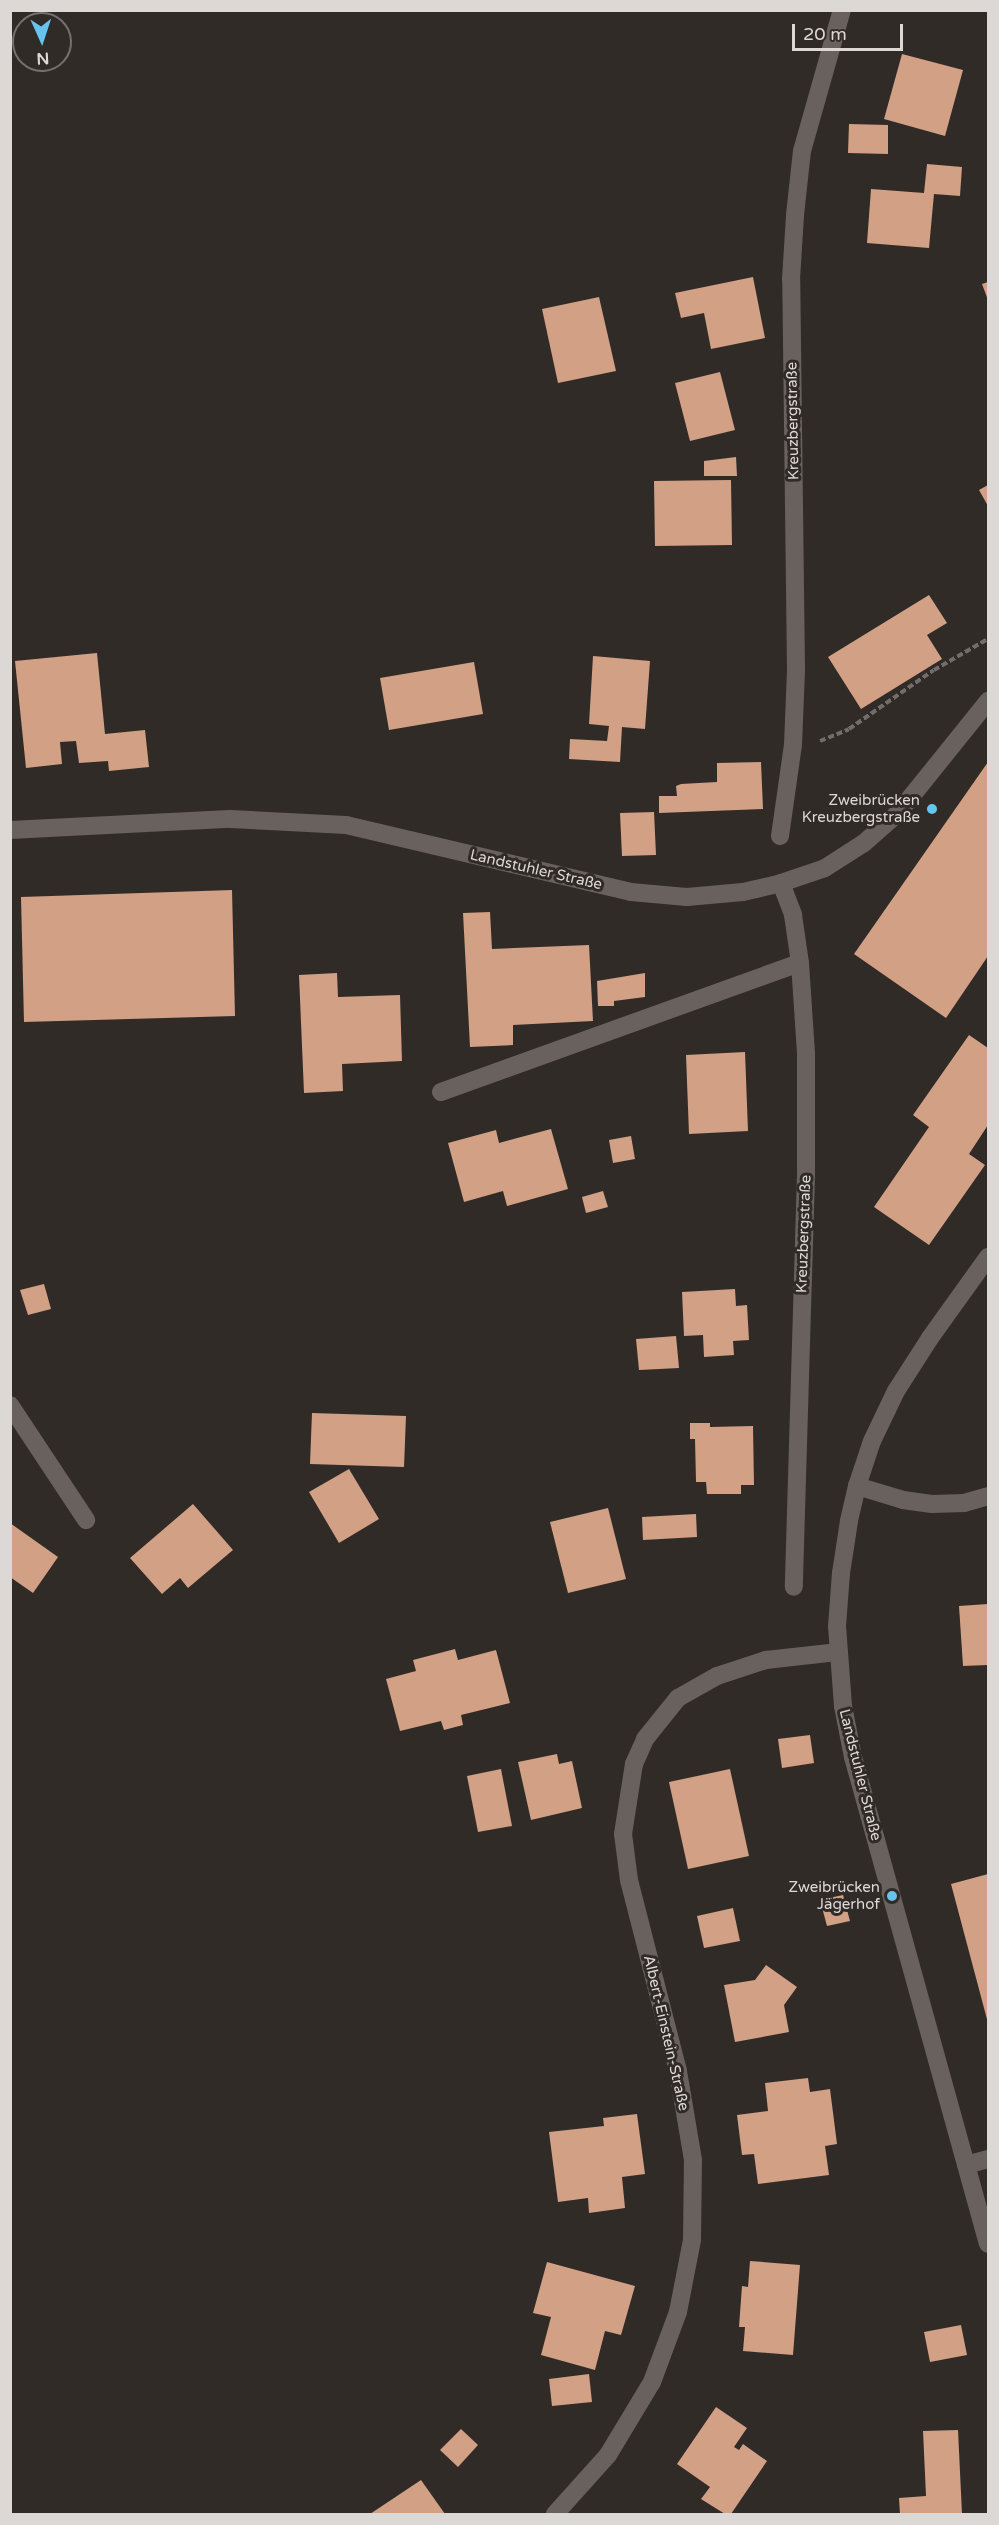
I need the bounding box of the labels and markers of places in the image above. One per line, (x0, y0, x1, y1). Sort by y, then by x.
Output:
place label: Zweibrücken Kreuzbergstraße (802, 791, 920, 826)
marker: Zweibrücken Kreuzbergstraße (925, 802, 939, 816)
place label: Zweibrücken Jägerhof (788, 1878, 880, 1913)
marker: Zweibrücken Jägerhof (885, 1889, 899, 1903)

